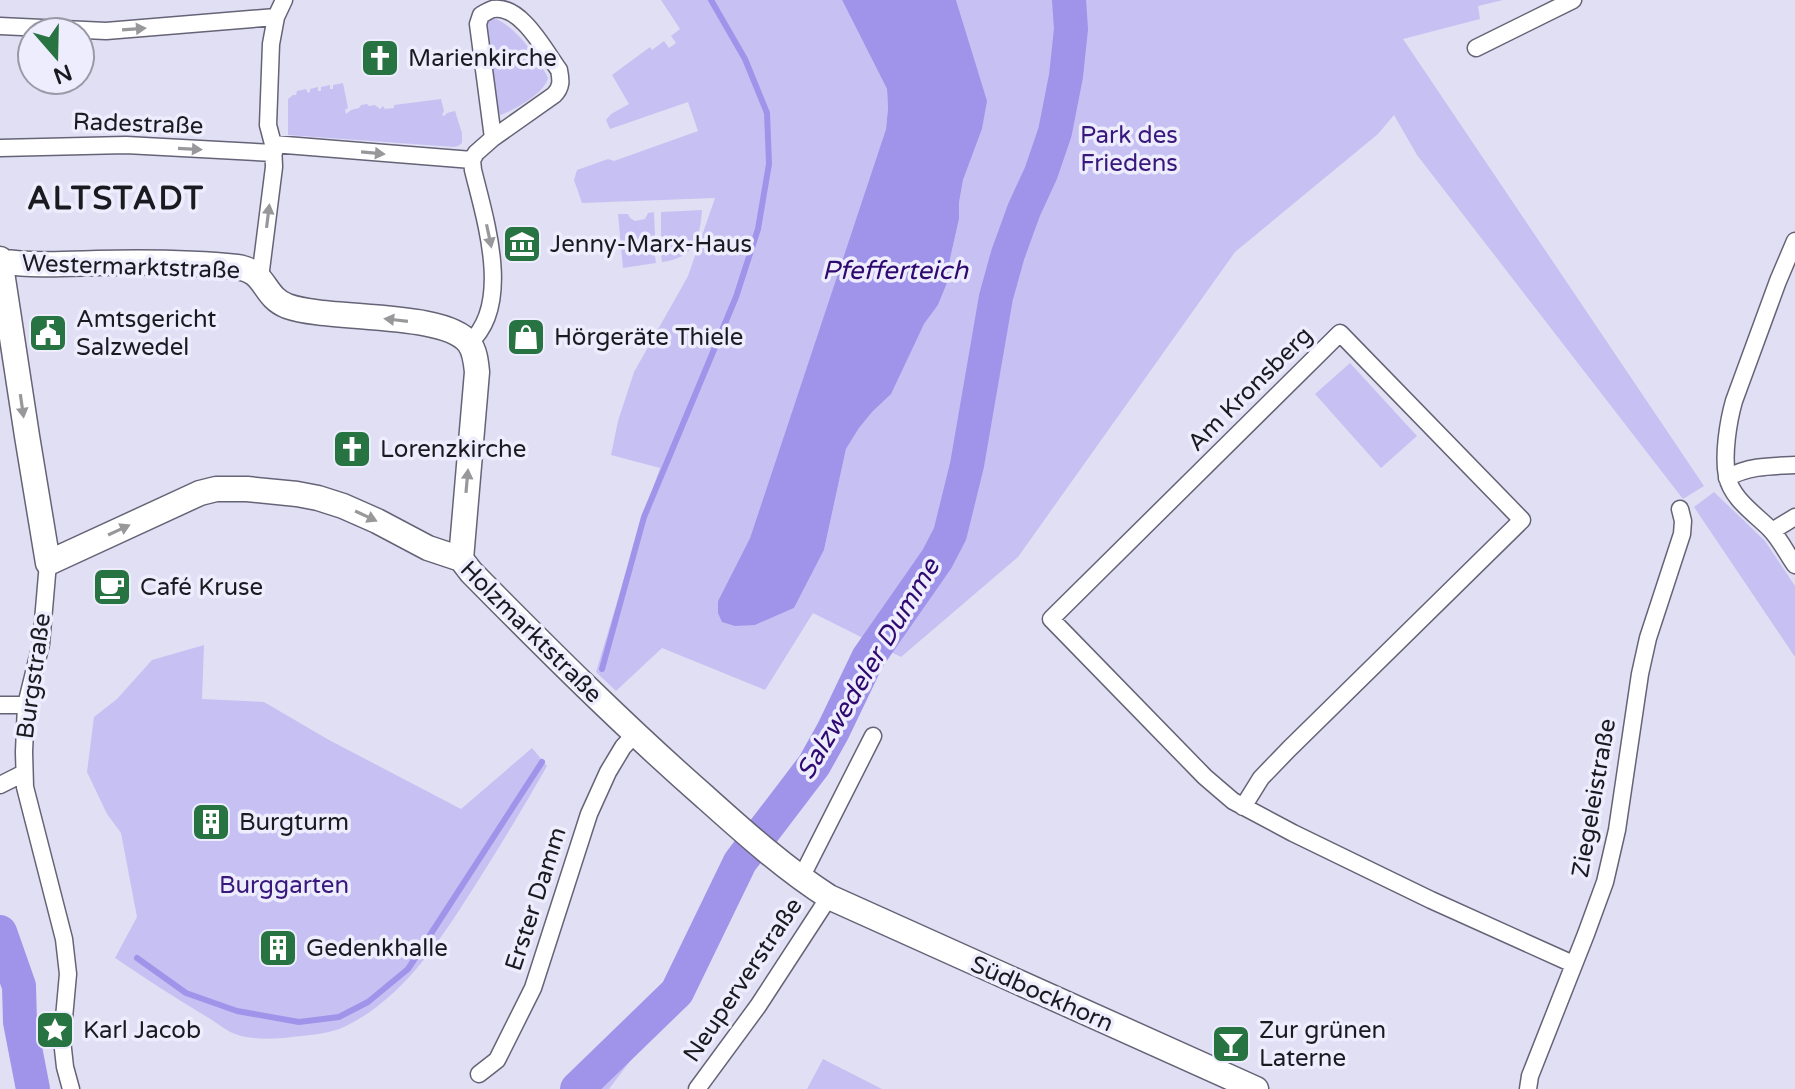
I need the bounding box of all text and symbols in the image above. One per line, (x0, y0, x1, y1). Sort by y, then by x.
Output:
north arrow (16, 16, 96, 96)
one-way arrow (122, 22, 147, 35)
church icon: Marienkirche (359, 37, 401, 79)
place label: Marienkirche (408, 44, 557, 73)
text: N (50, 59, 75, 89)
street label: Radestraße (72, 107, 204, 141)
park label: Park des Friedens (1080, 121, 1178, 178)
one-way arrow (178, 142, 203, 155)
one-way arrow (361, 146, 386, 159)
district label: ALTSTADT (27, 180, 205, 218)
one-way arrow (262, 203, 275, 228)
museum icon: Jenny-Marx-Haus (501, 223, 543, 265)
one-way arrow (483, 224, 496, 249)
place label: Jenny-Marx-Haus (550, 230, 752, 259)
street label: Westermarktstraße (21, 249, 241, 285)
water label: Pfefferteich (822, 255, 969, 286)
place label: Amtsgericht Salzwedel (76, 305, 216, 362)
public building icon: Amtsgericht Salzwedel (27, 312, 69, 354)
one-way arrow (384, 313, 409, 326)
shop icon: Hörgeräte Thiele (505, 316, 547, 358)
street label: Am Kronsberg (1182, 321, 1318, 457)
place label: Hörgeräte Thiele (554, 323, 743, 352)
one-way arrow (16, 394, 29, 419)
church icon: Lorenzkirche (331, 428, 373, 470)
place label: Lorenzkirche (380, 435, 526, 464)
one-way arrow (461, 468, 474, 493)
one-way arrow (355, 509, 378, 523)
one-way arrow (107, 523, 130, 537)
water label: Salzwedeler Dumme (790, 552, 947, 785)
street label: Holzmarktstraße (454, 555, 608, 709)
cafe icon: Café Kruse (91, 566, 133, 608)
place label: Café Kruse (140, 573, 263, 602)
street label: Burgstraße (11, 611, 57, 741)
street label: Ziegeleistraße (1566, 716, 1622, 880)
building icon: Burgturm (190, 801, 232, 843)
place label: Burgturm (239, 808, 349, 837)
street label: Erster Damm (499, 824, 573, 974)
park label: Burggarten (219, 871, 349, 900)
street label: Neuperverstraße (677, 892, 809, 1068)
building icon: Gedenkhalle (257, 927, 299, 969)
place label: Gedenkhalle (306, 934, 448, 963)
street label: Südbockhorn (966, 950, 1118, 1038)
place icon: Karl Jacob (34, 1009, 76, 1051)
place label: Karl Jacob (83, 1016, 201, 1045)
place label: Zur grünen Laterne (1259, 1016, 1386, 1073)
bar icon: Zur grünen Laterne (1210, 1023, 1252, 1065)

